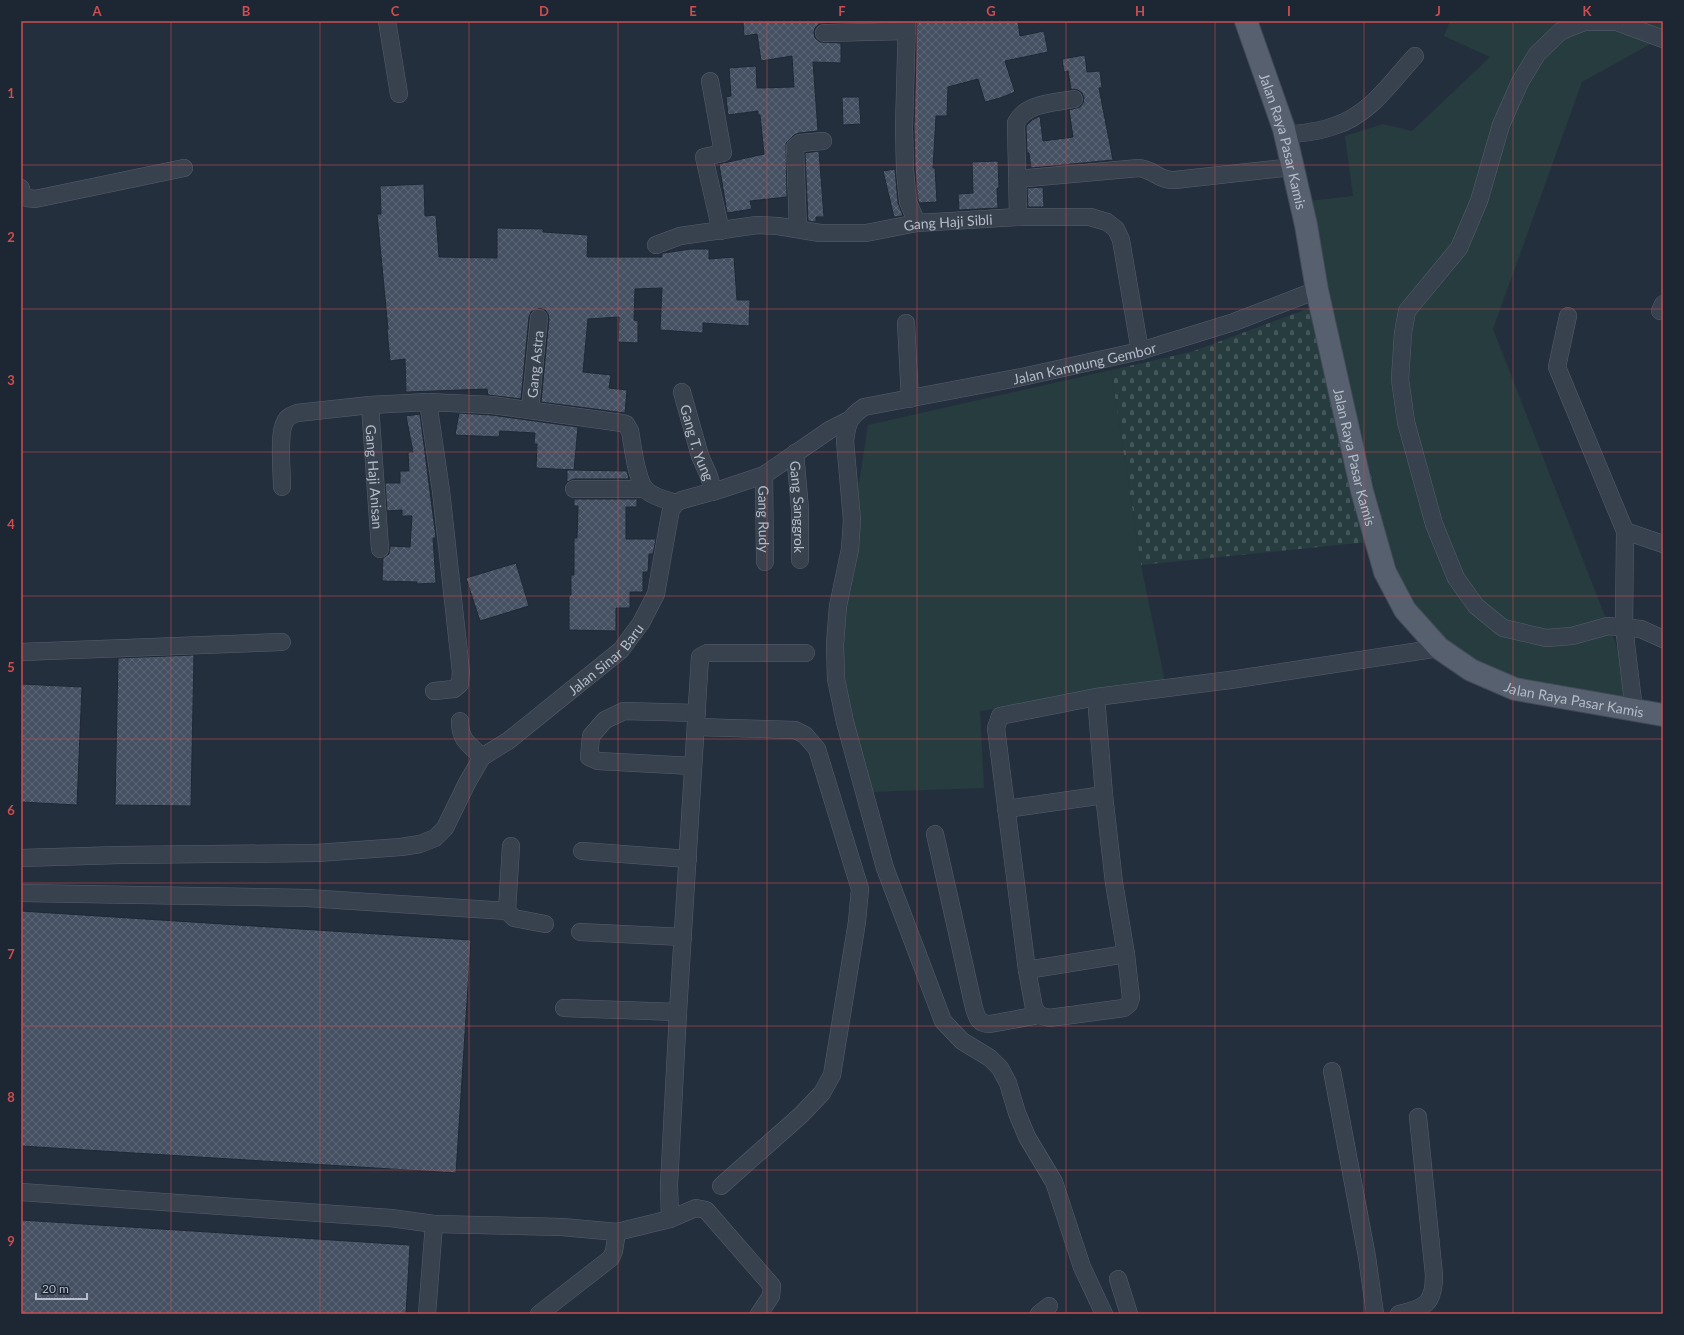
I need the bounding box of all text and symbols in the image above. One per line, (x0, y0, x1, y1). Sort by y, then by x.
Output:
text: A (91, 3, 102, 19)
text: B (242, 3, 251, 19)
text: C (391, 3, 400, 19)
text: D (539, 3, 549, 19)
text: E (689, 3, 697, 19)
text: F (838, 3, 846, 19)
text: G (986, 3, 996, 19)
text: H (1135, 3, 1145, 19)
text: I (1287, 3, 1291, 19)
text: J (1435, 3, 1441, 19)
text: K (1583, 3, 1593, 19)
street label: Jalan Raya Pasar Kamis (1256, 70, 1311, 211)
text: 1 (7, 85, 15, 101)
street label: Gang Haji Sibli (902, 210, 993, 234)
text: 2 (7, 229, 15, 245)
street label: Gang Astra (523, 330, 546, 399)
street label: Jalan Kampung Gembor (1011, 338, 1158, 387)
text: 3 (7, 372, 15, 388)
street label: Jalan Raya Pasar Kamis (1331, 386, 1380, 528)
street label: Gang T. Yung (677, 402, 718, 482)
street label: Gang Haji Anisan (363, 424, 387, 530)
street label: Gang Sanggrok (787, 460, 809, 554)
street label: Gang Rudy (756, 485, 773, 553)
text: 4 (7, 516, 15, 532)
street label: Jalan Sinar Baru (564, 620, 646, 698)
text: 5 (7, 659, 15, 675)
street label: Jalan Raya Pasar Kamis (1502, 677, 1645, 720)
text: 6 (7, 802, 15, 818)
text: 7 (7, 946, 15, 962)
text: 8 (7, 1089, 15, 1105)
text: 9 (7, 1233, 15, 1249)
scale bar (36, 1275, 87, 1301)
text: 20 m (42, 1281, 69, 1296)

